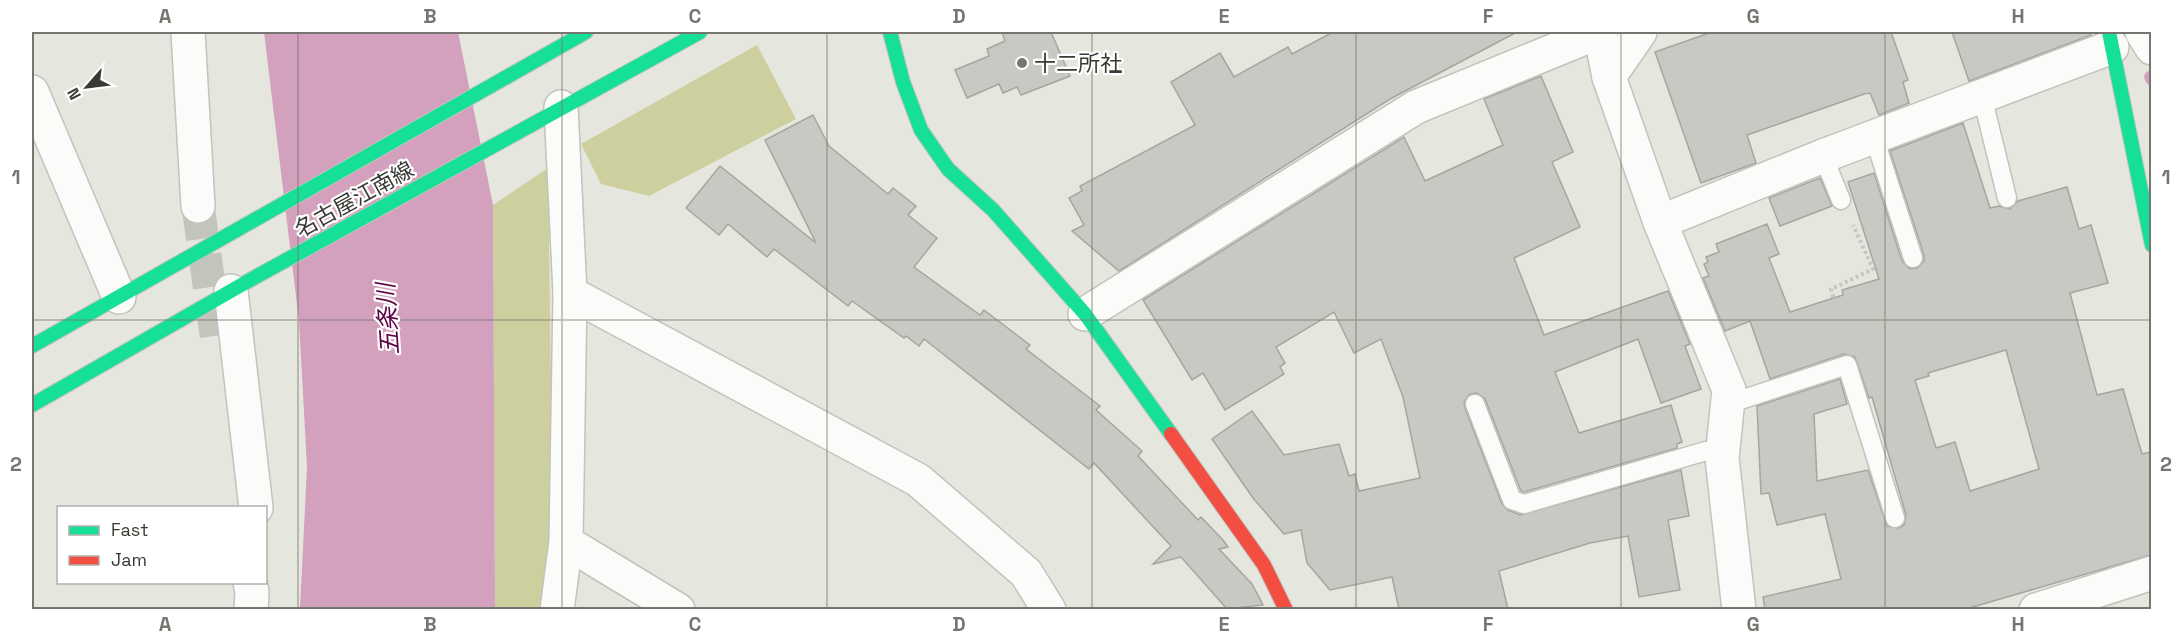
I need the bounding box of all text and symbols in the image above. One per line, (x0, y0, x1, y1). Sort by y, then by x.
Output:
text: A (159, 3, 172, 29)
text: B (423, 3, 437, 29)
text: C (689, 3, 702, 29)
text: D (952, 3, 966, 29)
text: E (1218, 3, 1230, 29)
text: F (1483, 3, 1494, 29)
text: G (1746, 3, 1760, 29)
text: H (2011, 3, 2025, 29)
place label: 十二所社 (1034, 49, 1122, 77)
marker: 十二所社 (1015, 56, 1029, 70)
north arrow (57, 57, 117, 117)
text: N (62, 84, 86, 103)
street label: 名古屋江南線 (289, 155, 419, 243)
text: 1 (11, 164, 21, 190)
text: 1 (2161, 164, 2171, 190)
water label: 五条川 (369, 279, 405, 356)
text: 2 (10, 451, 22, 477)
text: 2 (2160, 451, 2172, 477)
legend (57, 506, 267, 584)
text: Fast (111, 518, 148, 541)
text: Jam (111, 548, 147, 571)
text: A (159, 611, 172, 637)
text: B (423, 611, 437, 637)
text: C (689, 611, 702, 637)
text: D (952, 611, 966, 637)
text: E (1218, 611, 1230, 637)
text: F (1483, 611, 1494, 637)
text: G (1746, 611, 1760, 637)
text: H (2011, 611, 2025, 637)

